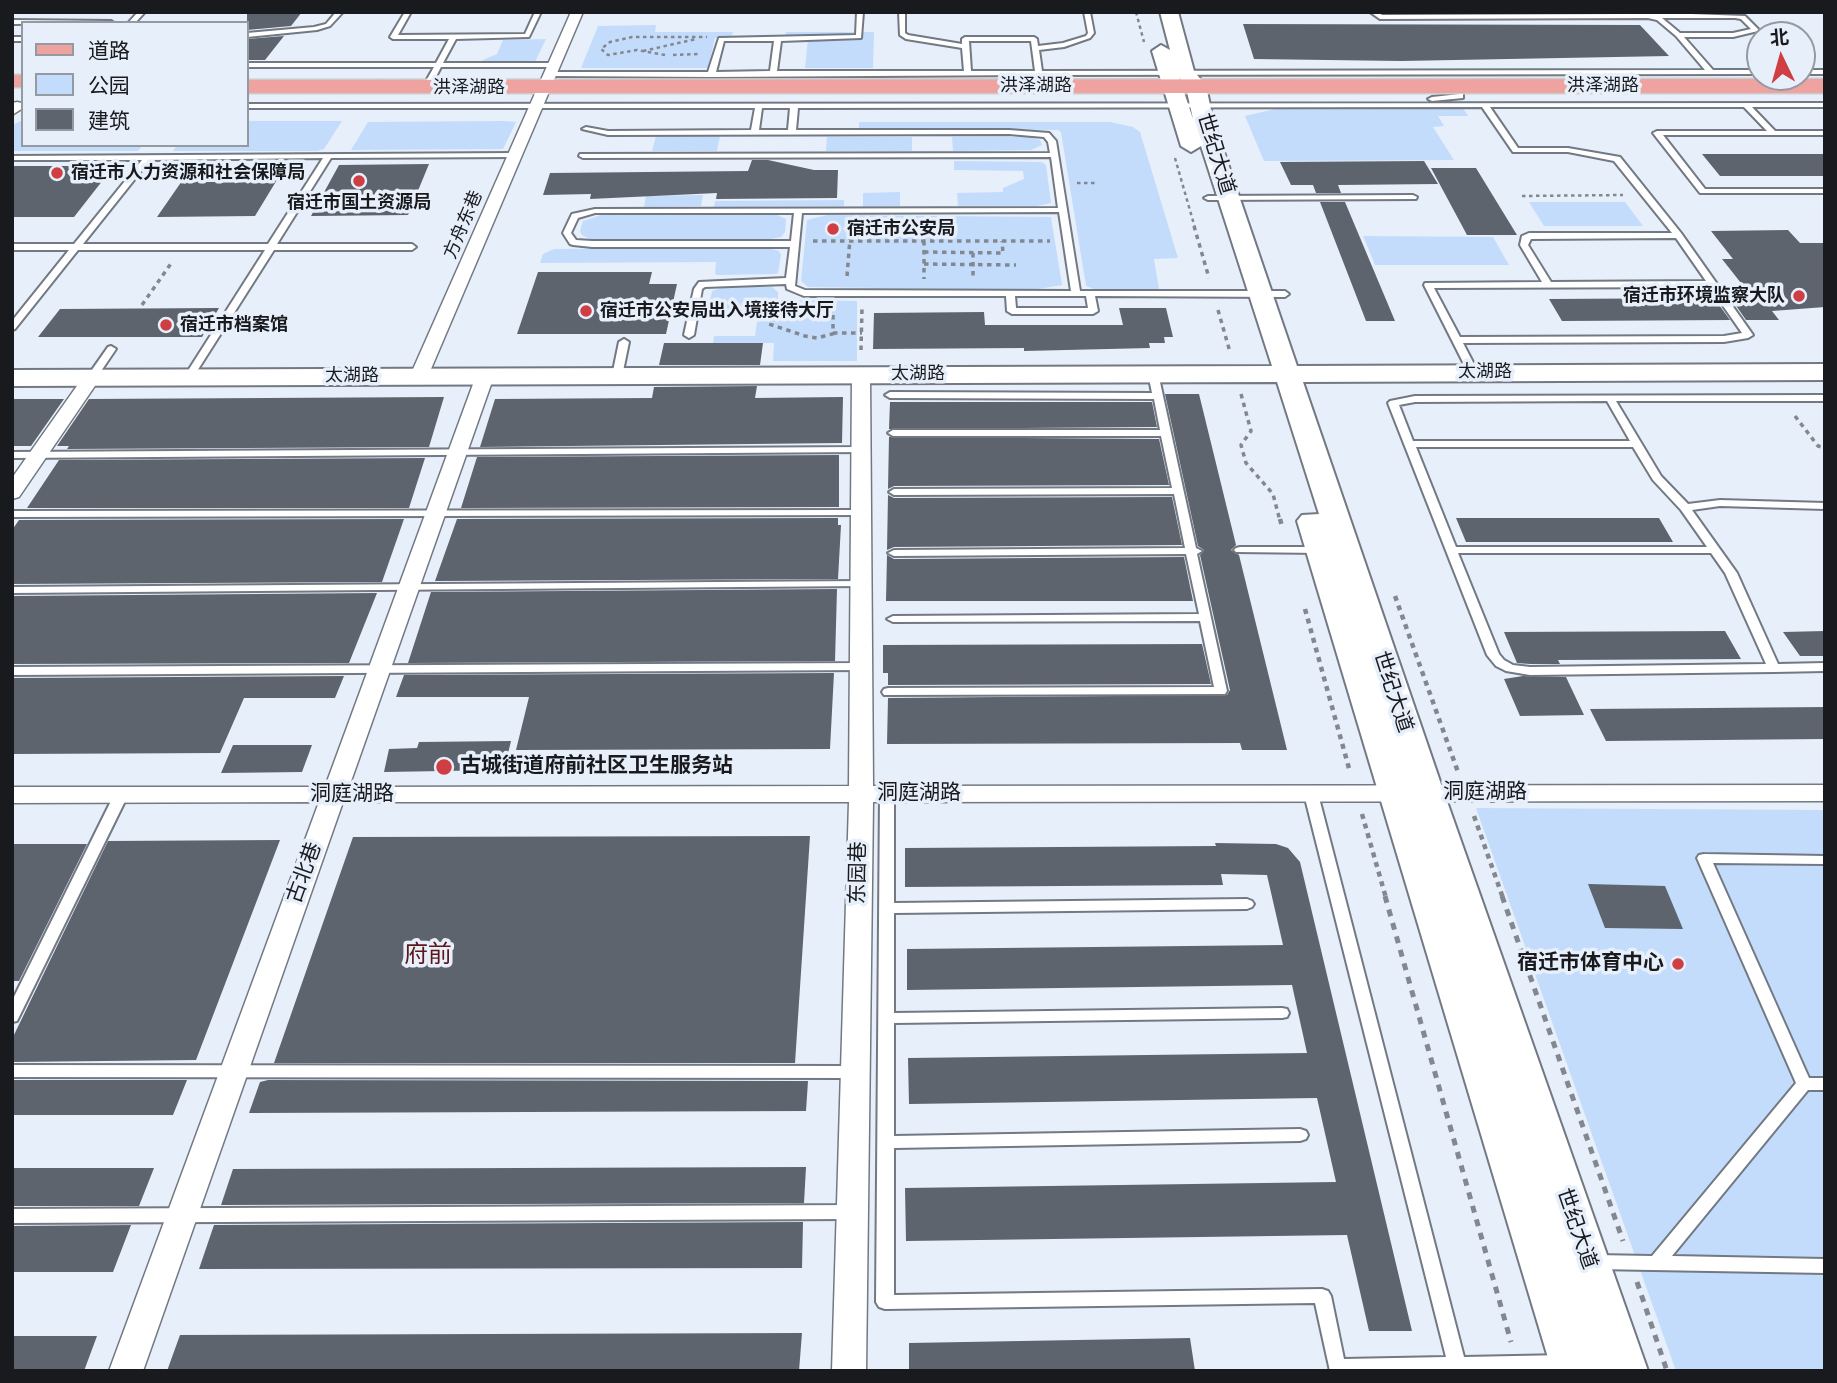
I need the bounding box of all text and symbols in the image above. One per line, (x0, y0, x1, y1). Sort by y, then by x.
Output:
legend (21, 21, 248, 147)
north arrow (1746, 21, 1816, 91)
text: 北 (1769, 23, 1790, 51)
text: 道路 (88, 36, 130, 65)
text: 公园 (88, 71, 130, 100)
street label: 洪泽湖路 (1000, 75, 1072, 97)
street label: 洪泽湖路 (1567, 75, 1639, 97)
street label: 洪泽湖路 (433, 77, 505, 99)
text: 建筑 (88, 106, 130, 135)
street label: 世纪大道 (1191, 110, 1239, 198)
place label: 宿迁市人力资源和社会保障局 (71, 162, 305, 184)
marker: 宿迁市人力资源和社会保障局 (49, 165, 65, 181)
marker: 宿迁市国土资源局 (351, 173, 367, 189)
street label: 方舟东巷 (440, 188, 488, 262)
place label: 宿迁市国土资源局 (287, 192, 431, 214)
place label: 宿迁市公安局 (847, 218, 955, 240)
marker: 宿迁市公安局 (825, 221, 841, 237)
place label: 宿迁市环境监察大队 (1623, 285, 1785, 307)
marker: 宿迁市环境监察大队 (1791, 288, 1807, 304)
place label: 宿迁市公安局出入境接待大厅 (600, 300, 834, 322)
marker: 宿迁市公安局出入境接待大厅 (578, 303, 594, 319)
place label: 宿迁市档案馆 (180, 314, 288, 336)
marker: 宿迁市档案馆 (158, 317, 174, 333)
street label: 太湖路 (1458, 361, 1512, 383)
street label: 太湖路 (891, 363, 945, 385)
street label: 太湖路 (325, 365, 379, 387)
street label: 世纪大道 (1367, 648, 1417, 736)
place label: 古城街道府前社区卫生服务站 (460, 754, 733, 780)
marker: 古城街道府前社区卫生服务站 (434, 757, 454, 777)
street label: 洞庭湖路 (1443, 780, 1527, 806)
street label: 洞庭湖路 (877, 781, 961, 807)
street label: 洞庭湖路 (310, 782, 394, 808)
street label: 古北巷 (282, 839, 328, 907)
street label: 东园巷 (846, 841, 872, 905)
district label: 府前 (404, 942, 452, 970)
place label: 宿迁市体育中心 (1517, 951, 1664, 977)
marker: 宿迁市体育中心 (1670, 956, 1686, 972)
street label: 世纪大道 (1550, 1185, 1602, 1273)

